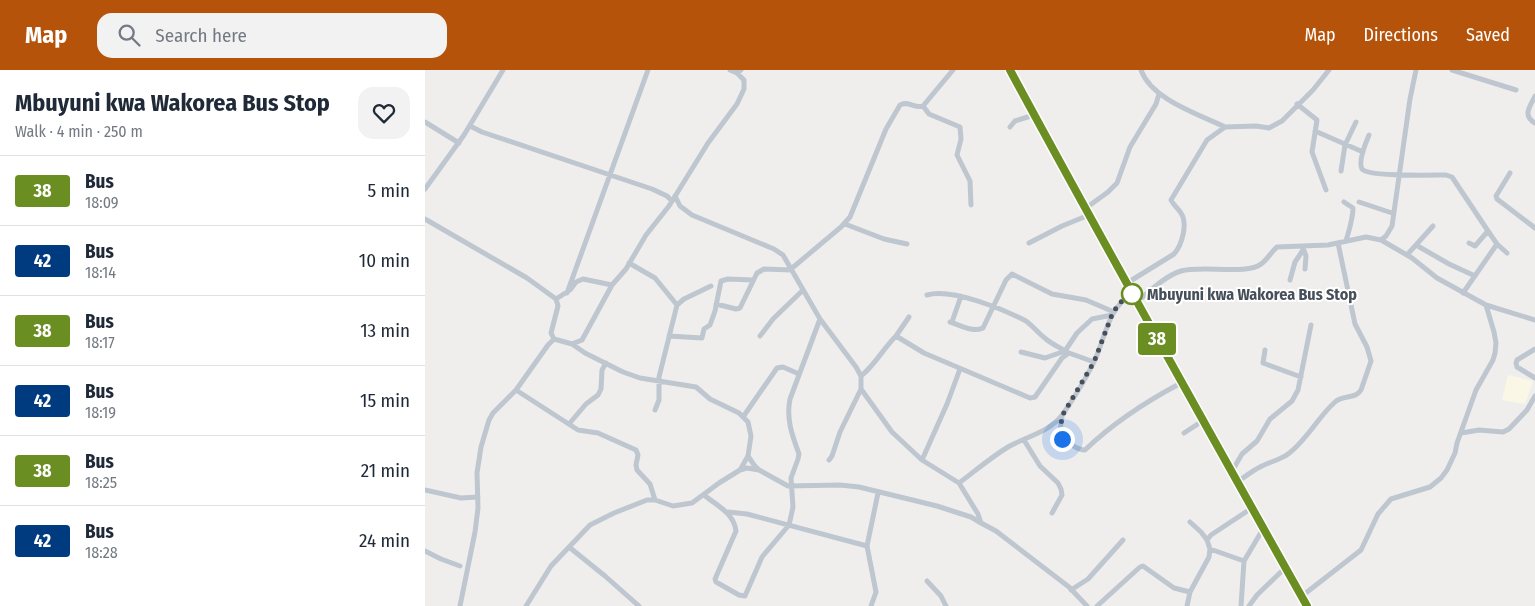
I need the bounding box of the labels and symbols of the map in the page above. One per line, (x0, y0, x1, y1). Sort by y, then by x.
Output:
marker: Mbuyuni kwa Wakorea Bus Stop (1121, 283, 1143, 305)
place label: Mbuyuni kwa Wakorea Bus Stop (1147, 285, 1357, 304)
line badge: 38 (1135, 323, 1179, 355)
your location (1050, 427, 1075, 452)

